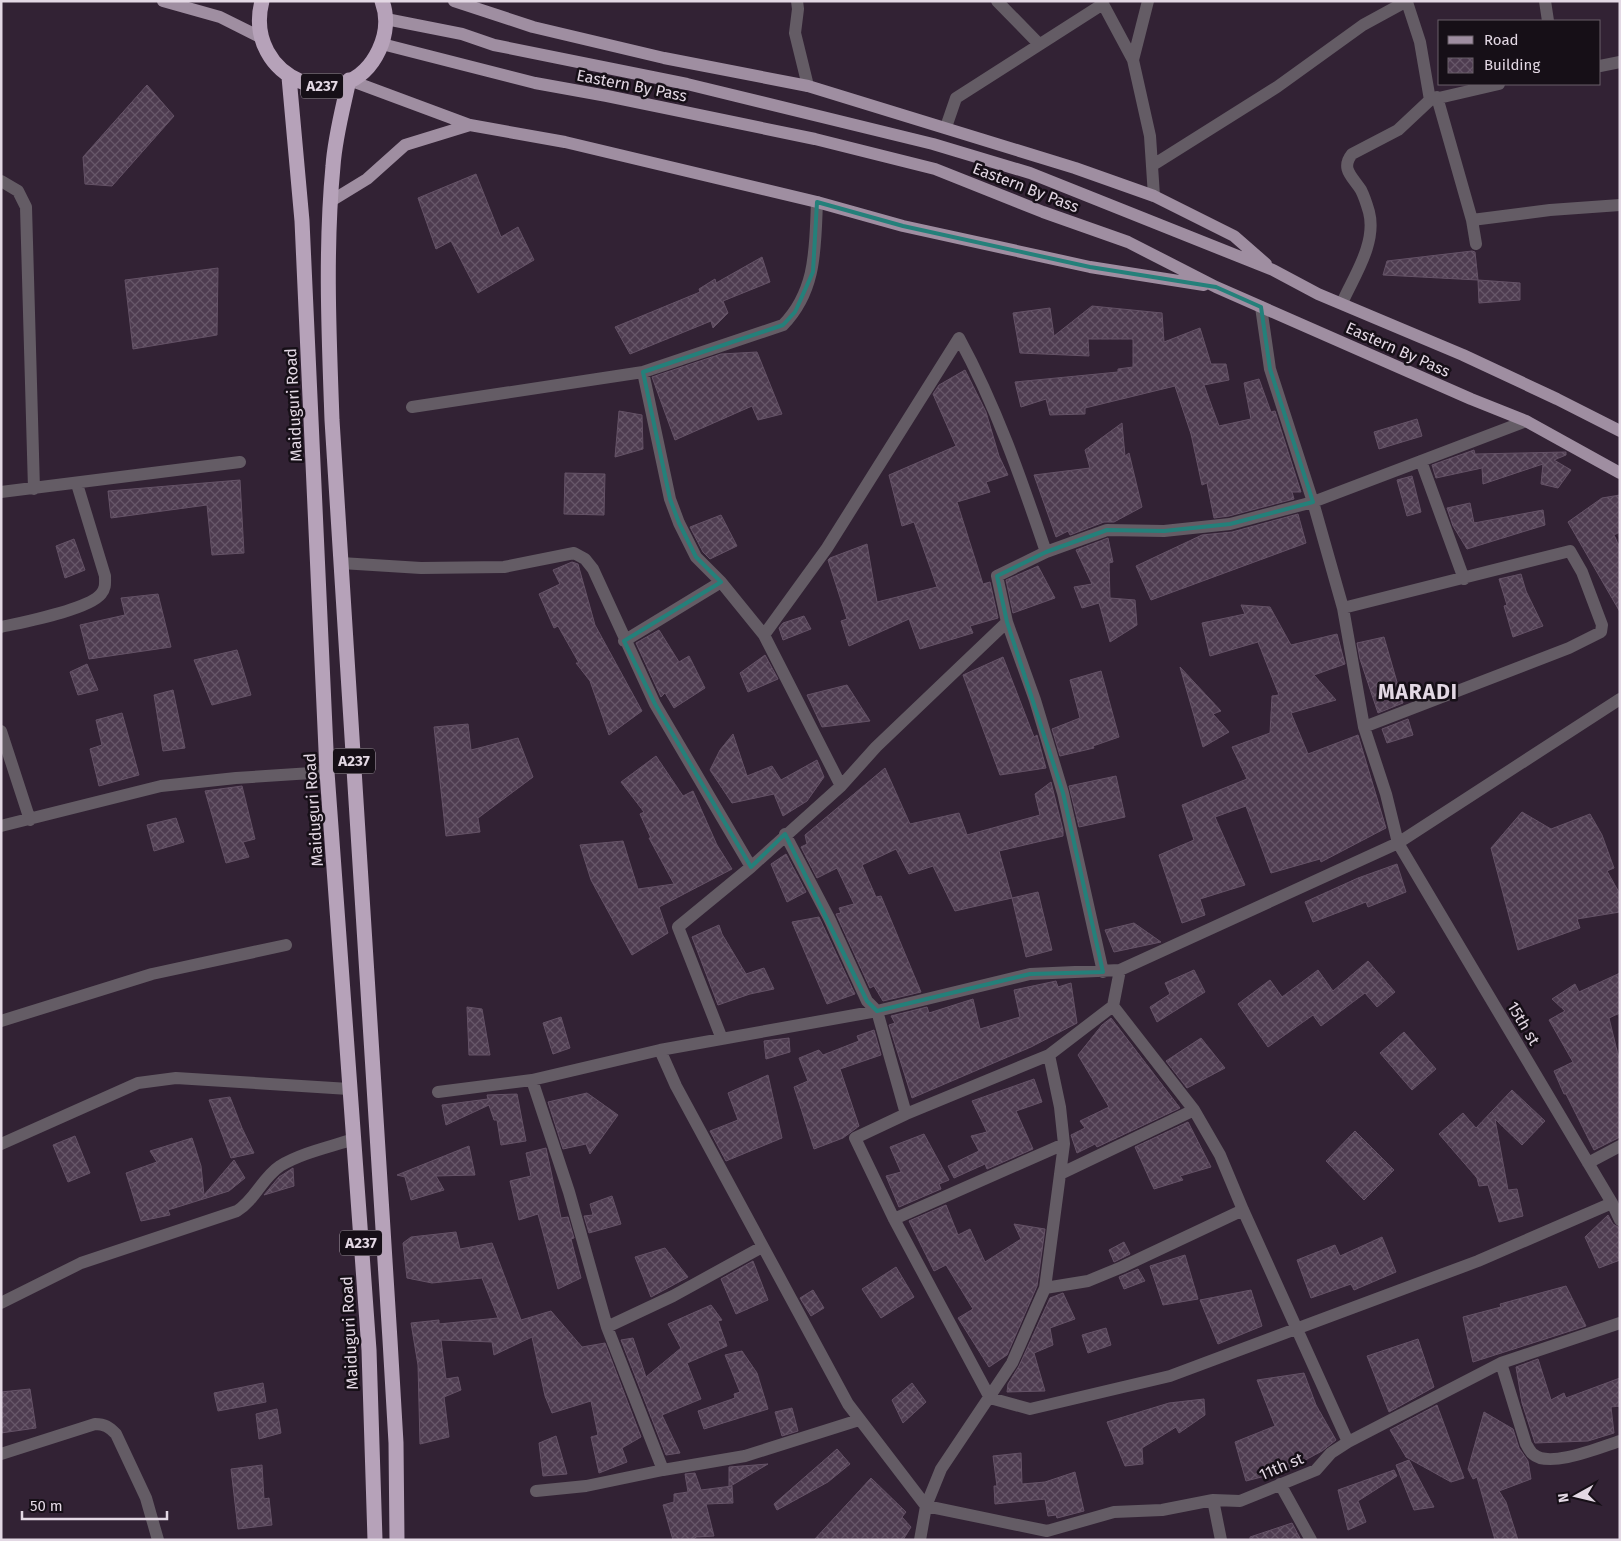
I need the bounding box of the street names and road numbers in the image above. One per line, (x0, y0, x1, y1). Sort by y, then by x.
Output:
street label: Eastern By Pass (575, 65, 689, 106)
road number: A237 (301, 74, 343, 98)
street label: Eastern By Pass (970, 159, 1082, 216)
street label: Eastern By Pass (1343, 318, 1453, 381)
street label: Maiduguri Road (281, 348, 306, 462)
road number: A237 (333, 748, 375, 774)
street label: Maiduguri Road (300, 753, 327, 867)
street label: 15th st (1503, 998, 1544, 1049)
road number: A237 (340, 1230, 382, 1256)
street label: Maiduguri Road (337, 1276, 362, 1390)
street label: 11th st (1256, 1449, 1306, 1484)

